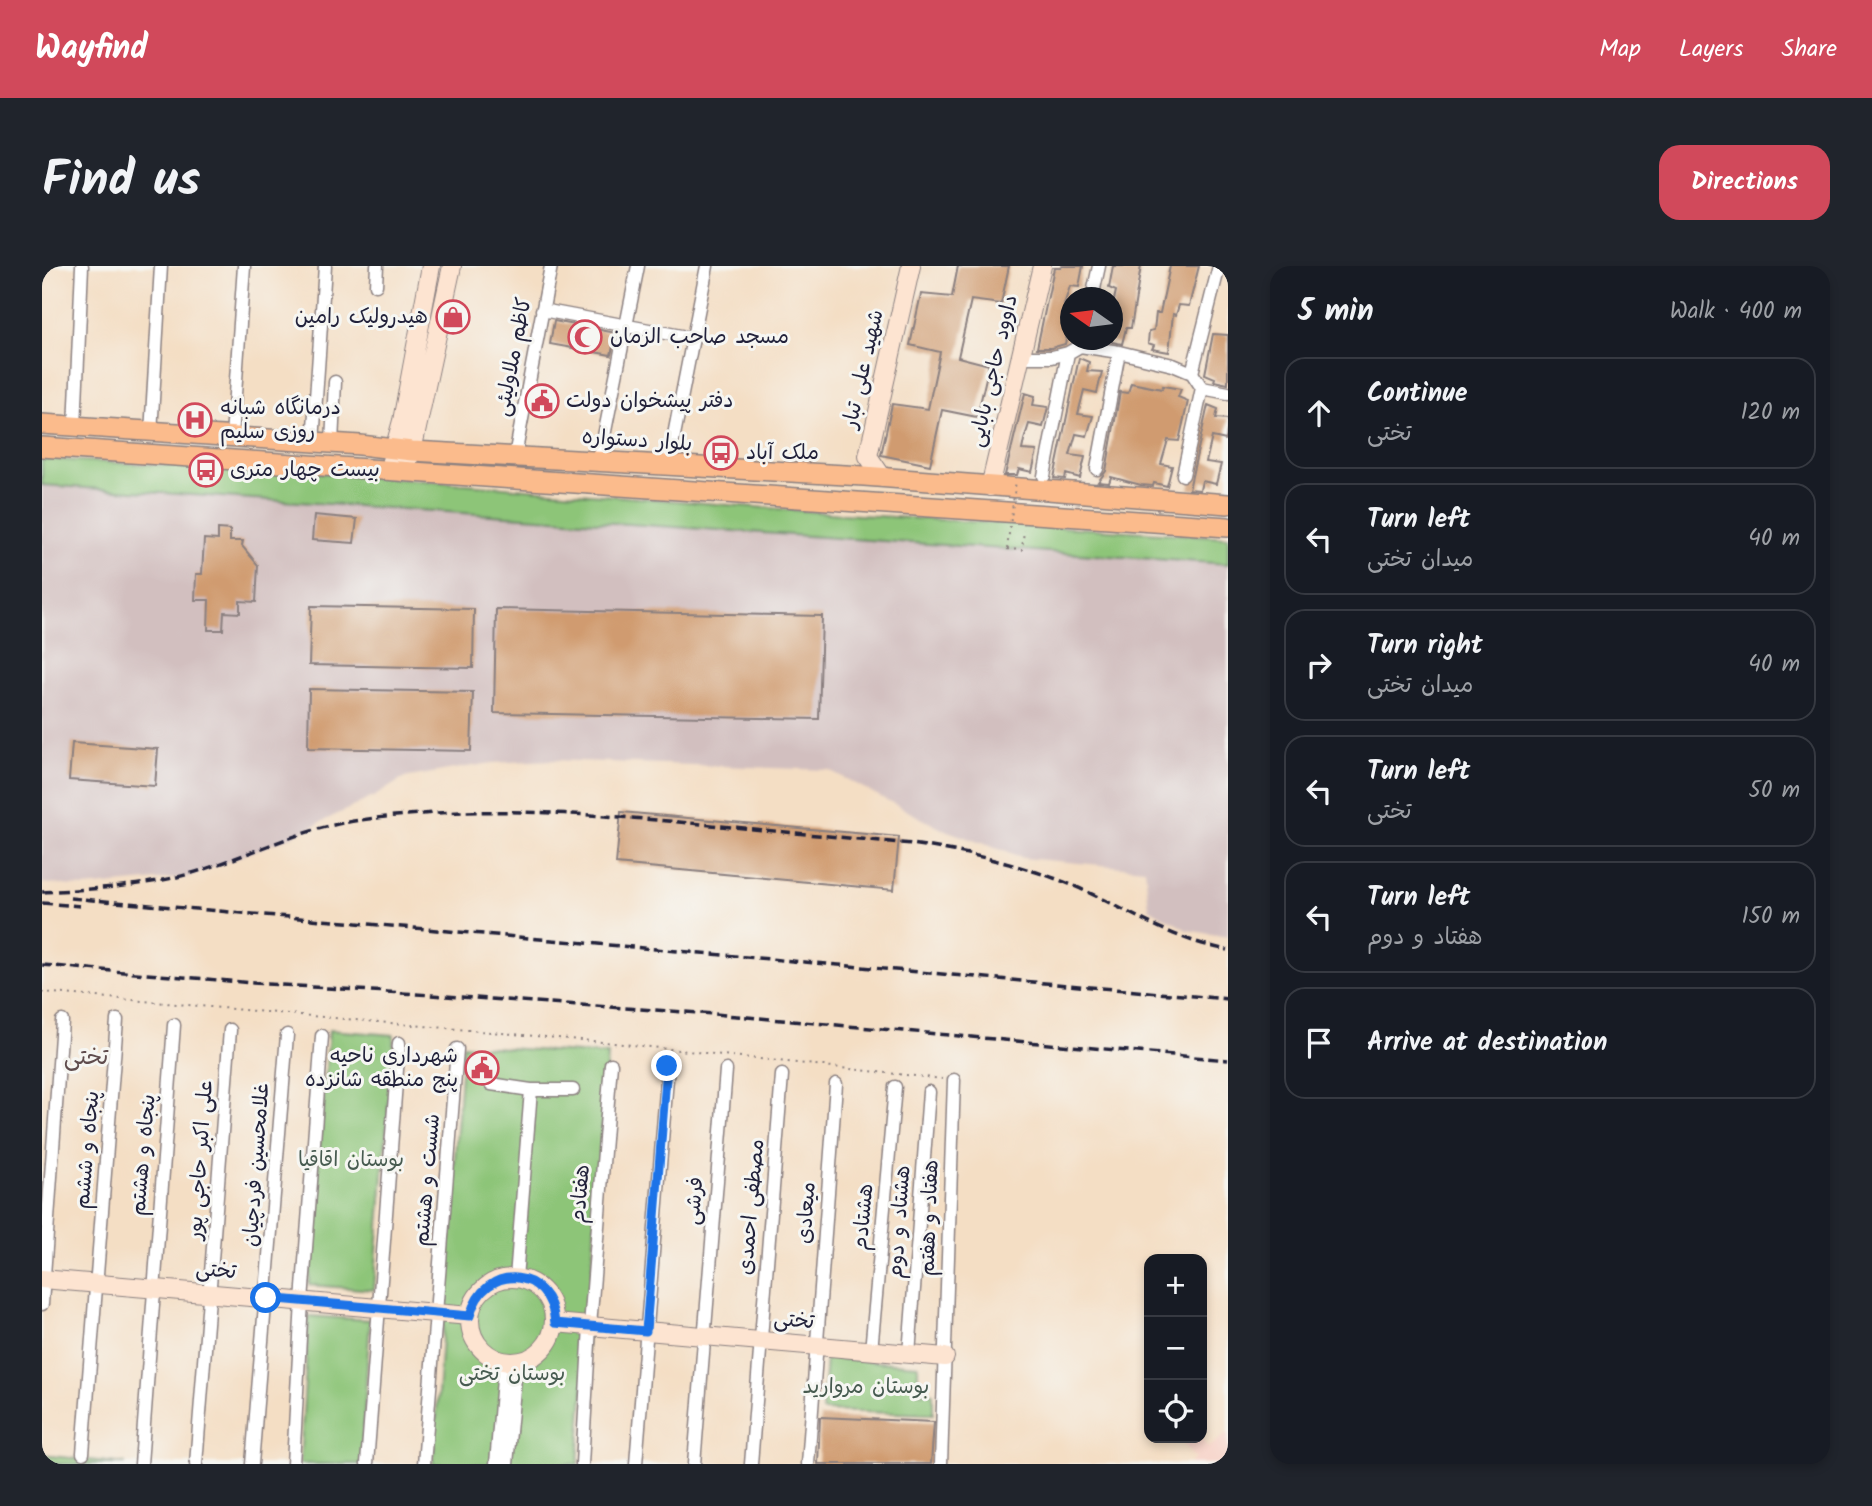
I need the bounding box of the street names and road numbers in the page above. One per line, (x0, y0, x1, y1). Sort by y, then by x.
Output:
street label: داوود حاجی بابایی (960, 292, 1028, 450)
street label: کاظم ملاولیئی (486, 295, 542, 419)
street label: شهید علی تبار (834, 306, 894, 434)
street label: بلوار دستواره (581, 421, 693, 461)
street label: علی اکبر حاجی پور (179, 1079, 223, 1243)
street label: غلامحسین فردچیان (235, 1082, 279, 1248)
street label: پنجاه و ششم (66, 1089, 110, 1211)
street label: پنجاه و هشتم (122, 1093, 166, 1217)
street label: شست و هشتم (406, 1112, 450, 1248)
street label: مصطفی احمدی (730, 1138, 774, 1276)
street label: هفتاد و هفتم (911, 1159, 949, 1277)
street label: هفتادم (562, 1163, 600, 1225)
street label: هشتاد و دوم (880, 1164, 920, 1280)
street label: فرشی (676, 1175, 714, 1227)
street label: میعادی (788, 1181, 826, 1245)
street label: هشتادم (845, 1182, 883, 1252)
street label: تختی (194, 1253, 239, 1289)
street label: تختی (772, 1303, 817, 1339)

